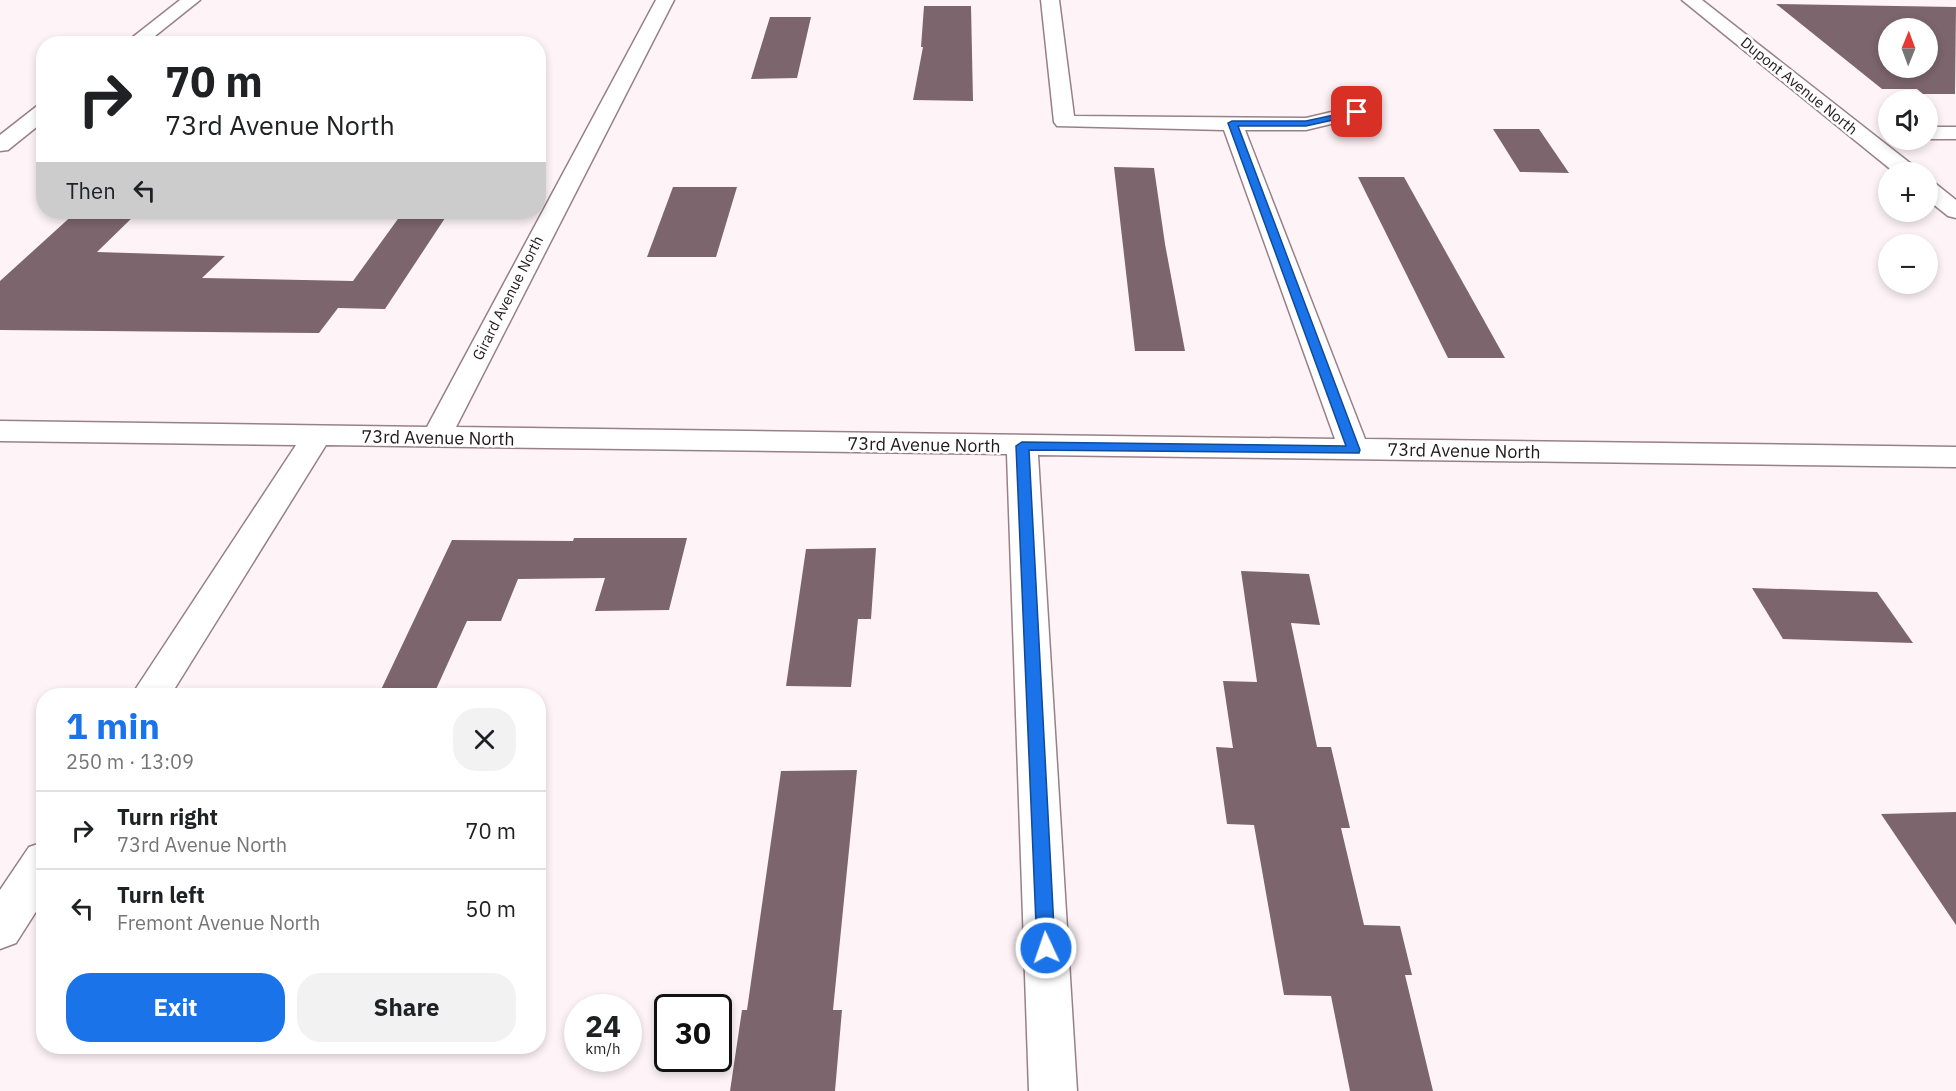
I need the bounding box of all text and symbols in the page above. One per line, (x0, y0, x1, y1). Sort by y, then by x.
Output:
north arrow (1878, 18, 1938, 78)
map controls (1878, 18, 1938, 294)
street label: Dupont Avenue North (1737, 33, 1862, 139)
text: 70 m (165, 54, 263, 109)
icon: right (66, 60, 144, 138)
pin (1331, 86, 1382, 137)
button: sound (1878, 90, 1938, 150)
icon: arrive (1340, 95, 1373, 128)
text: 73rd Avenue North (165, 107, 395, 142)
button: + (1878, 162, 1938, 222)
icon: left (128, 174, 161, 207)
text: Then (66, 176, 116, 205)
street label: Girard Avenue North (468, 232, 547, 363)
button: − (1878, 234, 1938, 294)
street label: 73rd Avenue North (361, 425, 515, 450)
street label: 73rd Avenue North (847, 432, 1001, 457)
street label: 73rd Avenue North (1387, 438, 1541, 463)
text: 1 min (66, 702, 160, 749)
button: close (453, 708, 516, 771)
text: 250 m · 13:09 (66, 748, 194, 775)
text: Turn right (117, 802, 218, 831)
icon: right (66, 814, 99, 847)
text: 70 m (465, 816, 516, 845)
text: 73rd Avenue North (117, 831, 287, 858)
text: Turn left (117, 880, 205, 909)
icon: left (66, 892, 99, 925)
text: 50 m (465, 894, 516, 923)
text: Fremont Avenue North (117, 909, 320, 936)
position arrow (1014, 916, 1078, 980)
button: Exit (66, 973, 285, 1042)
button: Share (297, 973, 516, 1042)
speed limit sign: 30 (654, 994, 732, 1072)
text: 24 (585, 1006, 621, 1045)
text: km/h (585, 1039, 621, 1058)

